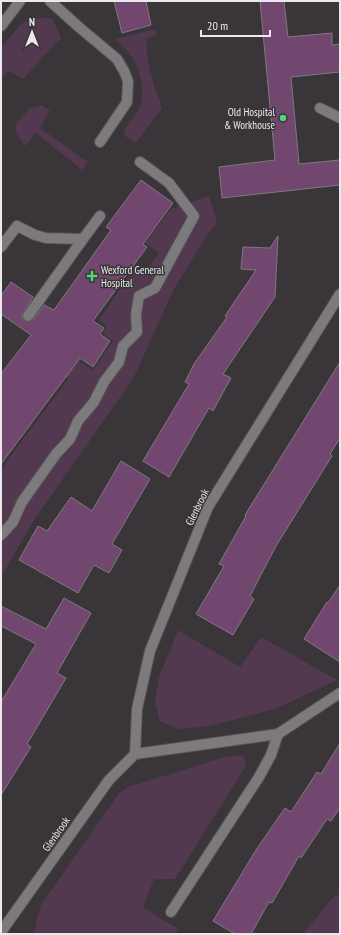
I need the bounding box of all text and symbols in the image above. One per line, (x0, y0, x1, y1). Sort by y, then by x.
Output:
north arrow (12, 12, 52, 52)
scale bar (201, 12, 270, 38)
text: N (29, 15, 35, 29)
text: 20 m (207, 18, 228, 33)
place label: Old Hospital & Workhouse (224, 105, 275, 132)
marker: Old Hospital & Workhouse (278, 113, 288, 123)
place label: Wexford General Hospital (101, 263, 164, 290)
marker: Wexford General Hospital (86, 270, 98, 282)
street label: Glenbrook (182, 486, 212, 528)
street label: Glenbrook (39, 813, 73, 854)

